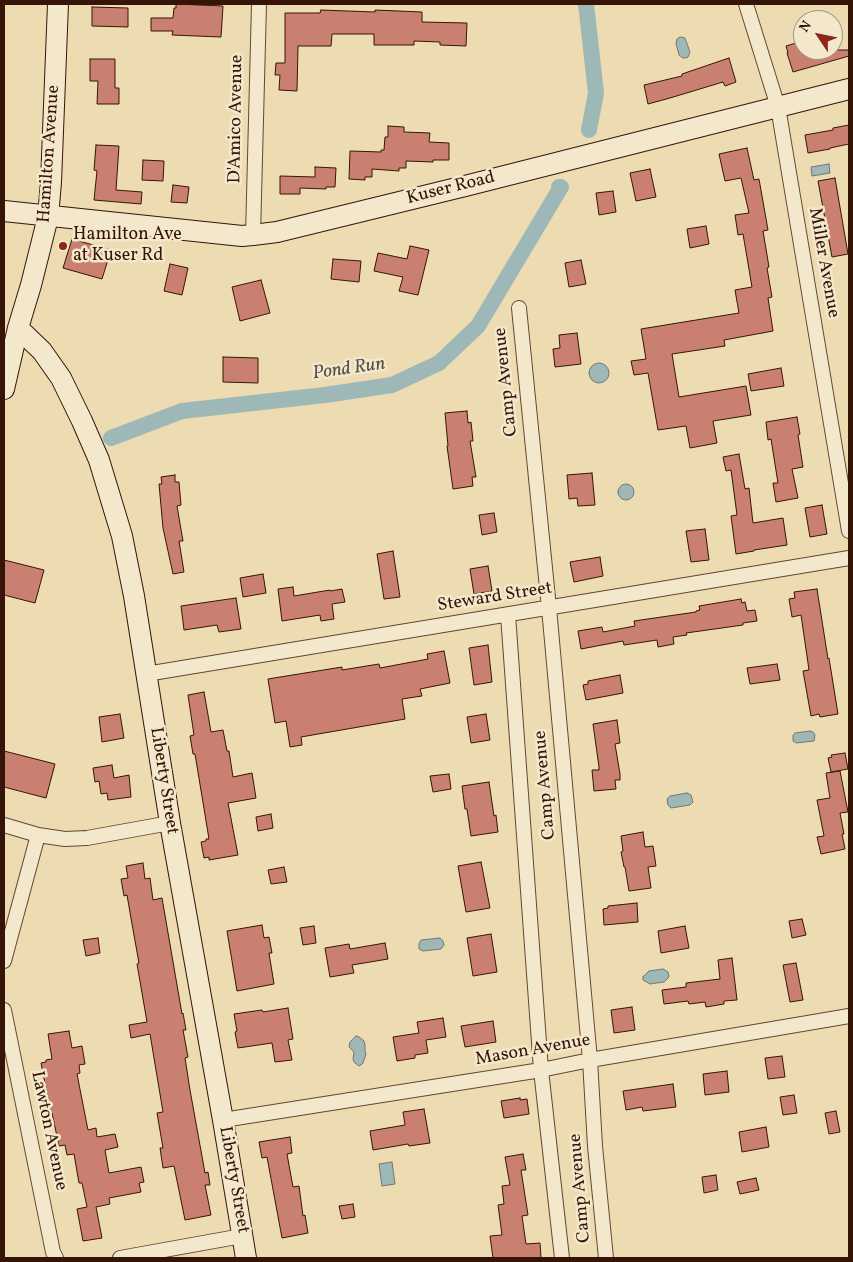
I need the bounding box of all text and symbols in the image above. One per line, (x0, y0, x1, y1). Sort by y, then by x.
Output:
north arrow (793, 10, 843, 60)
text: N (795, 17, 817, 36)
street label: D'Amico Avenue (225, 54, 249, 184)
street label: Hamilton Avenue (34, 84, 66, 224)
street label: Kuser Road (405, 168, 497, 210)
street label: Miller Avenue (803, 206, 843, 320)
place label: Hamilton Ave at Kuser Rd (73, 225, 182, 268)
marker: Hamilton Ave at Kuser Rd (57, 240, 69, 252)
street label: Camp Avenue (491, 326, 523, 438)
water label: Pond Run (311, 354, 387, 386)
street label: Steward Street (436, 578, 554, 618)
street label: Liberty Street (144, 726, 182, 836)
street label: Camp Avenue (530, 730, 562, 840)
street label: Mason Avenue (474, 1030, 592, 1072)
street label: Lawton Avenue (25, 1069, 71, 1193)
street label: Liberty Street (213, 1125, 253, 1235)
street label: Camp Avenue (565, 1133, 597, 1243)

